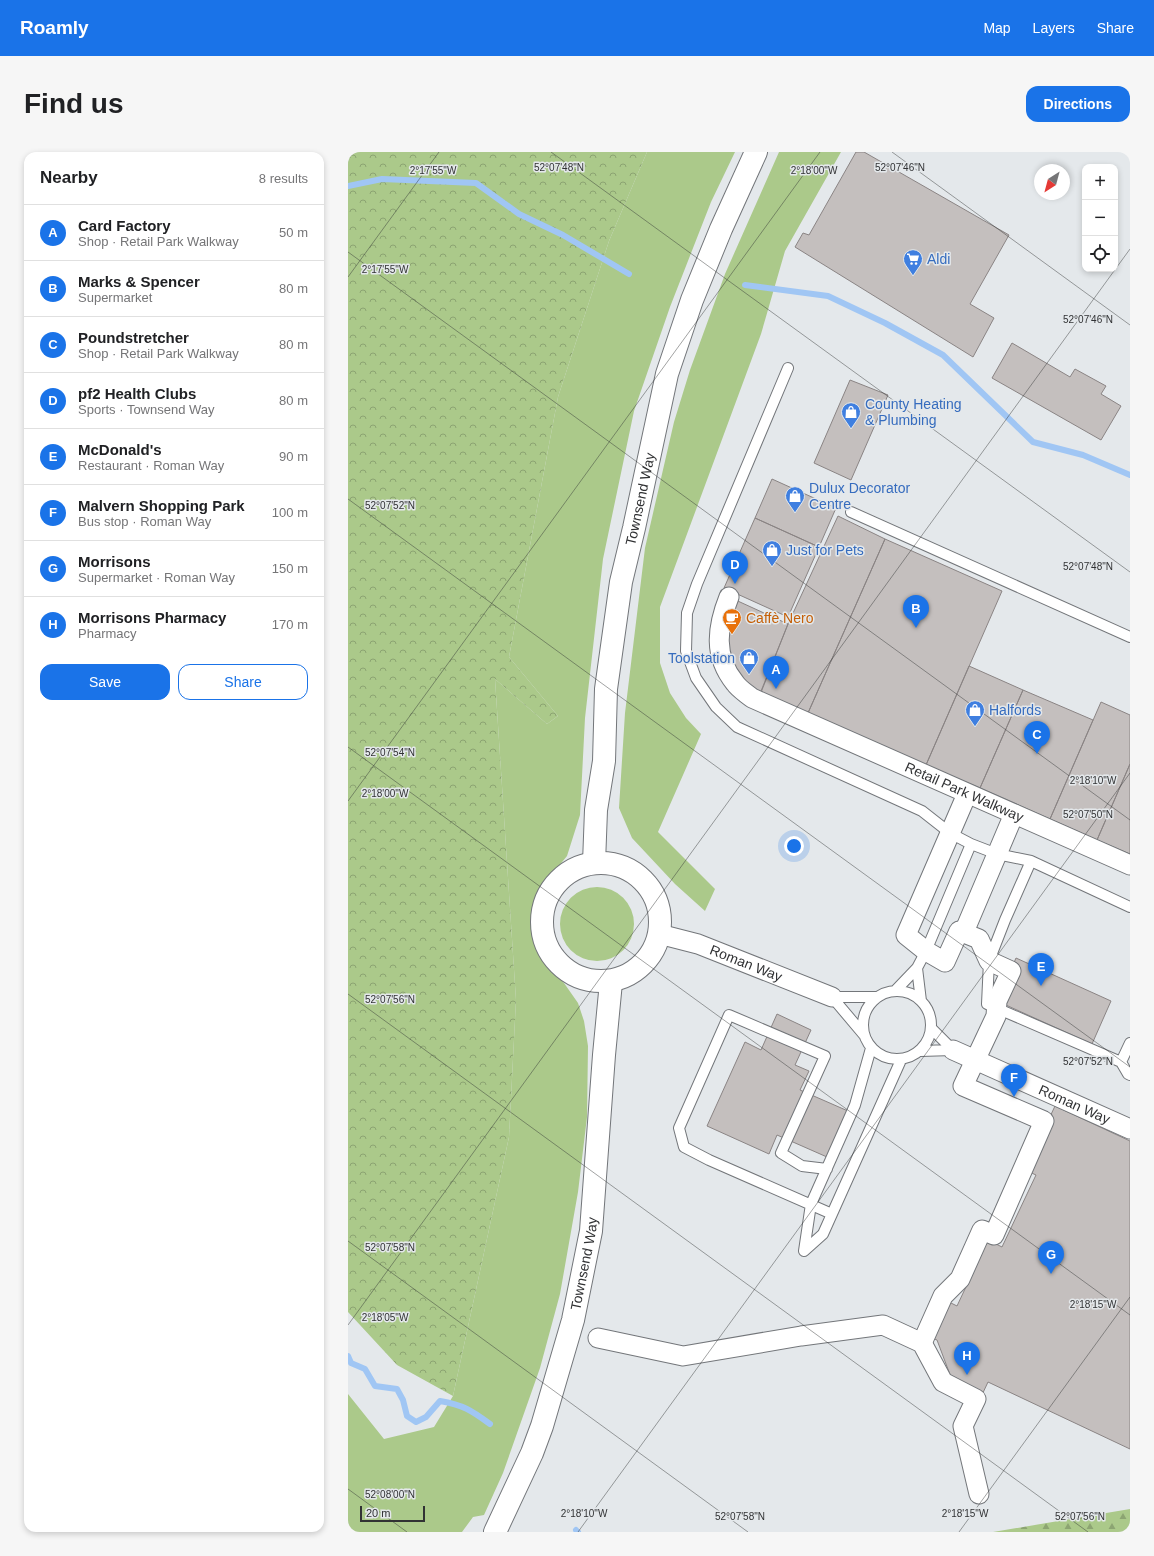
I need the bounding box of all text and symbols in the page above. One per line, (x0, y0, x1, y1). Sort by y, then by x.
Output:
text: Roamly (20, 17, 89, 38)
text: Map (983, 20, 1011, 36)
text: Layers (1033, 20, 1075, 36)
text: Share (1097, 20, 1134, 36)
button: Directions (1026, 86, 1130, 122)
text: Find us (24, 88, 124, 119)
text: 52°07'48"N (534, 162, 584, 173)
text: 52°07'46"N (875, 162, 925, 173)
north arrow (1034, 164, 1070, 200)
map controls (1082, 164, 1118, 272)
button: + (1082, 164, 1118, 200)
text: 2°17'55"W (410, 165, 457, 176)
text: 2°18'00"W (791, 165, 838, 176)
text: Nearby (40, 168, 98, 187)
text: 8 results (259, 171, 308, 186)
button: − (1082, 200, 1118, 236)
text: Card Factory (78, 217, 171, 234)
text: A (48, 225, 58, 240)
text: 50 m (279, 225, 308, 240)
text: Shop · Retail Park Walkway (78, 234, 239, 249)
button: locate (1082, 236, 1118, 272)
supermarket icon: Aldi (902, 248, 924, 276)
place label: Aldi (927, 251, 950, 267)
text: 2°17'55"W (362, 264, 409, 275)
text: Marks & Spencer (78, 273, 200, 290)
text: B (48, 281, 58, 296)
text: 80 m (279, 281, 308, 296)
text: Supermarket (78, 290, 152, 305)
text: 52°07'46"N (1063, 314, 1113, 325)
text: Poundstretcher (78, 329, 189, 346)
text: C (48, 337, 58, 352)
text: 80 m (279, 337, 308, 352)
text: Shop · Retail Park Walkway (78, 346, 239, 361)
text: pf2 Health Clubs (78, 385, 196, 402)
text: D (48, 393, 58, 408)
text: 80 m (279, 393, 308, 408)
place label: County Heating & Plumbing (865, 396, 962, 428)
shop icon: County Heating & Plumbing (840, 401, 862, 429)
text: Sports · Townsend Way (78, 402, 215, 417)
text: McDonald's (78, 441, 162, 458)
text: E (49, 449, 57, 464)
text: 90 m (279, 449, 308, 464)
street label: Townsend Way (622, 451, 658, 547)
text: Restaurant · Roman Way (78, 458, 224, 473)
place label: Dulux Decorator Centre (809, 480, 910, 512)
shop icon: Dulux Decorator Centre (784, 485, 806, 513)
text: Malvern Shopping Park (78, 497, 245, 514)
text: 52°07'52"N (365, 500, 415, 511)
text: F (49, 505, 57, 520)
text: 100 m (272, 505, 308, 520)
text: Bus stop · Roman Way (78, 514, 211, 529)
shop icon: Just for Pets (761, 539, 783, 567)
place label: Just for Pets (786, 542, 864, 558)
pin: D (722, 551, 748, 584)
text: Morrisons (78, 553, 151, 570)
text: G (48, 561, 58, 576)
text: 150 m (272, 561, 308, 576)
text: 52°07'48"N (1063, 561, 1113, 572)
text: Supermarket · Roman Way (78, 570, 235, 585)
pin: B (903, 595, 929, 628)
cafe icon: Caffè Nero (721, 607, 743, 635)
text: Morrisons Pharmacy (78, 609, 226, 626)
place label: Caffè Nero (746, 610, 814, 626)
text: H (48, 617, 58, 632)
text: 170 m (272, 617, 308, 632)
text: Pharmacy (78, 626, 137, 641)
shop icon: Toolstation (738, 647, 760, 675)
place label: Toolstation (668, 650, 735, 666)
pin: A (763, 656, 789, 689)
button: Save (40, 664, 170, 700)
button: Share (178, 664, 308, 700)
shop icon: Halfords (964, 699, 986, 727)
place label: Halfords (989, 702, 1041, 718)
pin: C (1024, 721, 1050, 754)
text: 52°07'54"N (365, 747, 415, 758)
street label: Retail Park Walkway (903, 759, 1026, 825)
text: 2°18'10"W (1070, 775, 1117, 786)
text: 2°18'00"W (362, 788, 409, 799)
text: 52°07'50"N (1063, 809, 1113, 820)
your location (784, 836, 804, 856)
street label: Roman Way (708, 942, 785, 985)
pin: E (1028, 953, 1054, 986)
text: 52°07'56"N (365, 994, 415, 1005)
text: 52°07'52"N (1063, 1056, 1113, 1067)
pin: F (1001, 1064, 1027, 1097)
street label: Roman Way (1036, 1081, 1113, 1127)
street label: Townsend Way (567, 1216, 600, 1312)
pin: G (1038, 1241, 1064, 1274)
text: 52°07'58"N (365, 1242, 415, 1253)
text: 2°18'15"W (1070, 1299, 1117, 1310)
text: 2°18'05"W (362, 1312, 409, 1323)
pin: H (954, 1342, 980, 1375)
text: 52°08'00"N (365, 1489, 415, 1500)
scale bar (360, 1504, 425, 1523)
text: 20 m (366, 1507, 390, 1519)
text: 2°18'10"W (561, 1508, 608, 1519)
text: 2°18'15"W (942, 1508, 989, 1519)
text: 52°07'58"N (715, 1511, 765, 1522)
text: 52°07'56"N (1055, 1511, 1105, 1522)

